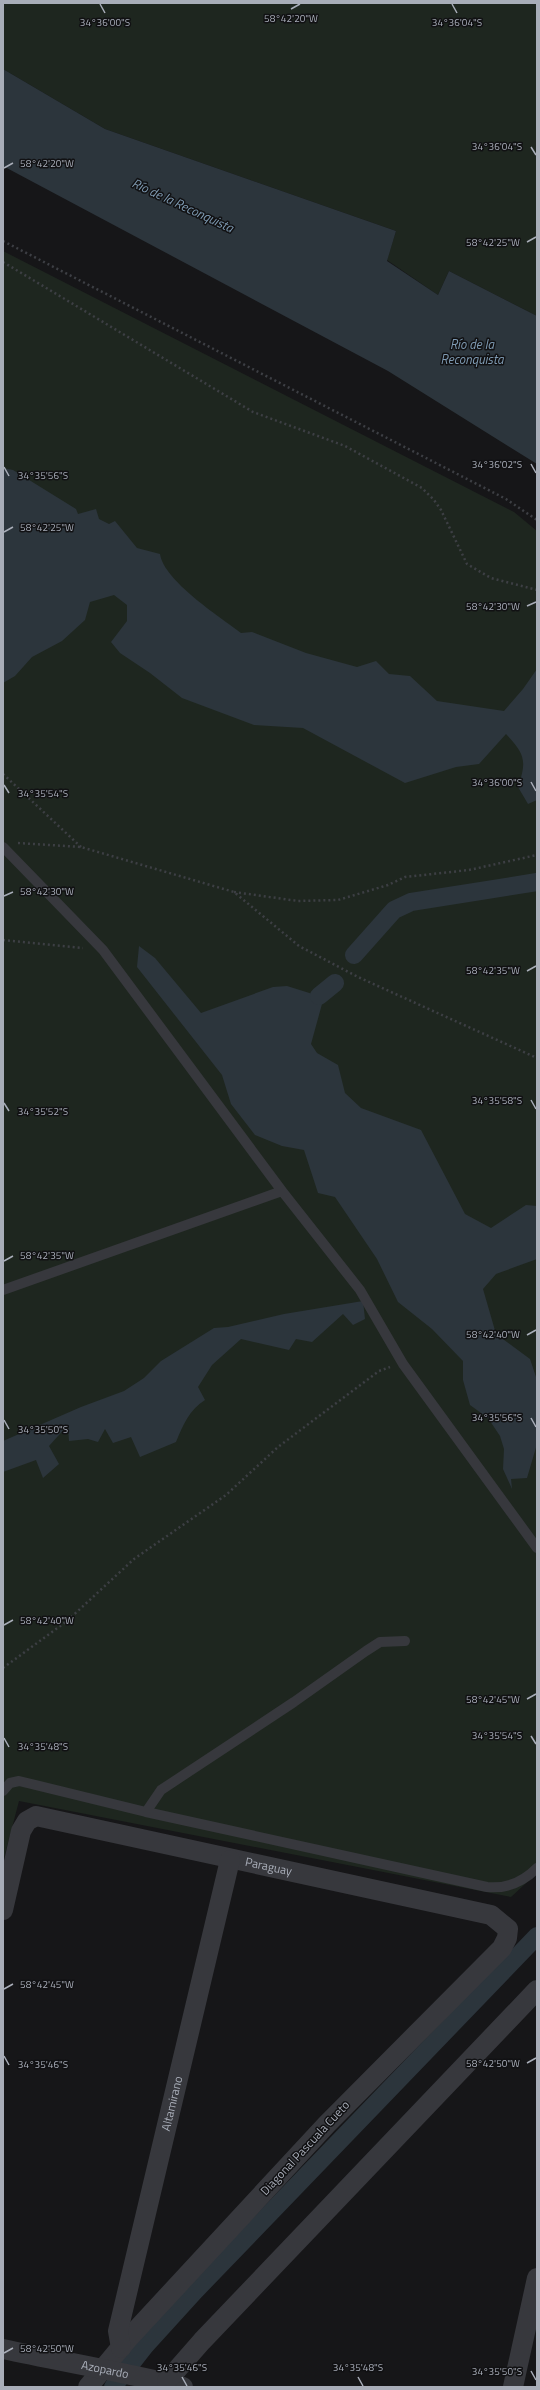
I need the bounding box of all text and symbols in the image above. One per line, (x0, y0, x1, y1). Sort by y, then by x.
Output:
text: 58°42'20"W (264, 11, 318, 26)
text: 34°36'00"S (80, 15, 130, 30)
text: 34°36'04"S (432, 15, 482, 30)
text: 34°36'04"S (472, 139, 522, 154)
text: 58°42'20"W (20, 156, 74, 171)
water label: Río de la Reconquista (129, 173, 238, 238)
text: 58°42'25"W (466, 235, 520, 250)
water label: Río de la Reconquista (440, 334, 505, 369)
text: 34°36'02"S (472, 457, 522, 472)
text: 34°35'56"S (18, 468, 68, 483)
text: 58°42'25"W (20, 520, 74, 535)
text: 58°42'30"W (466, 599, 520, 614)
text: 34°36'00"S (472, 775, 522, 790)
text: 34°35'54"S (18, 786, 68, 801)
text: 58°42'30"W (20, 884, 74, 899)
text: 58°42'35"W (466, 963, 520, 978)
text: 34°35'58"S (472, 1093, 522, 1108)
text: 34°35'52"S (18, 1104, 68, 1119)
text: 58°42'35"W (20, 1248, 74, 1263)
text: 58°42'40"W (466, 1327, 520, 1342)
text: 34°35'56"S (472, 1410, 522, 1425)
text: 34°35'50"S (18, 1422, 68, 1437)
text: 58°42'40"W (20, 1613, 74, 1628)
text: 58°42'45"W (466, 1692, 520, 1707)
text: 34°35'54"S (472, 1728, 522, 1743)
text: 34°35'48"S (18, 1739, 68, 1754)
street label: Paraguay (243, 1852, 294, 1880)
text: 58°42'45"W (20, 1977, 74, 1992)
text: 58°42'50"W (466, 2056, 520, 2071)
text: 34°35'46"S (18, 2057, 68, 2072)
street label: Altamirano (156, 2074, 187, 2133)
street label: Diagonal Pascuala Cueto (255, 2096, 354, 2199)
text: 58°42'50"W (20, 2341, 74, 2356)
street label: Azopardo (80, 2355, 131, 2383)
text: 34°35'46"S (157, 2360, 207, 2375)
text: 34°35'48"S (333, 2360, 383, 2375)
text: 34°35'50"S (472, 2364, 522, 2379)

